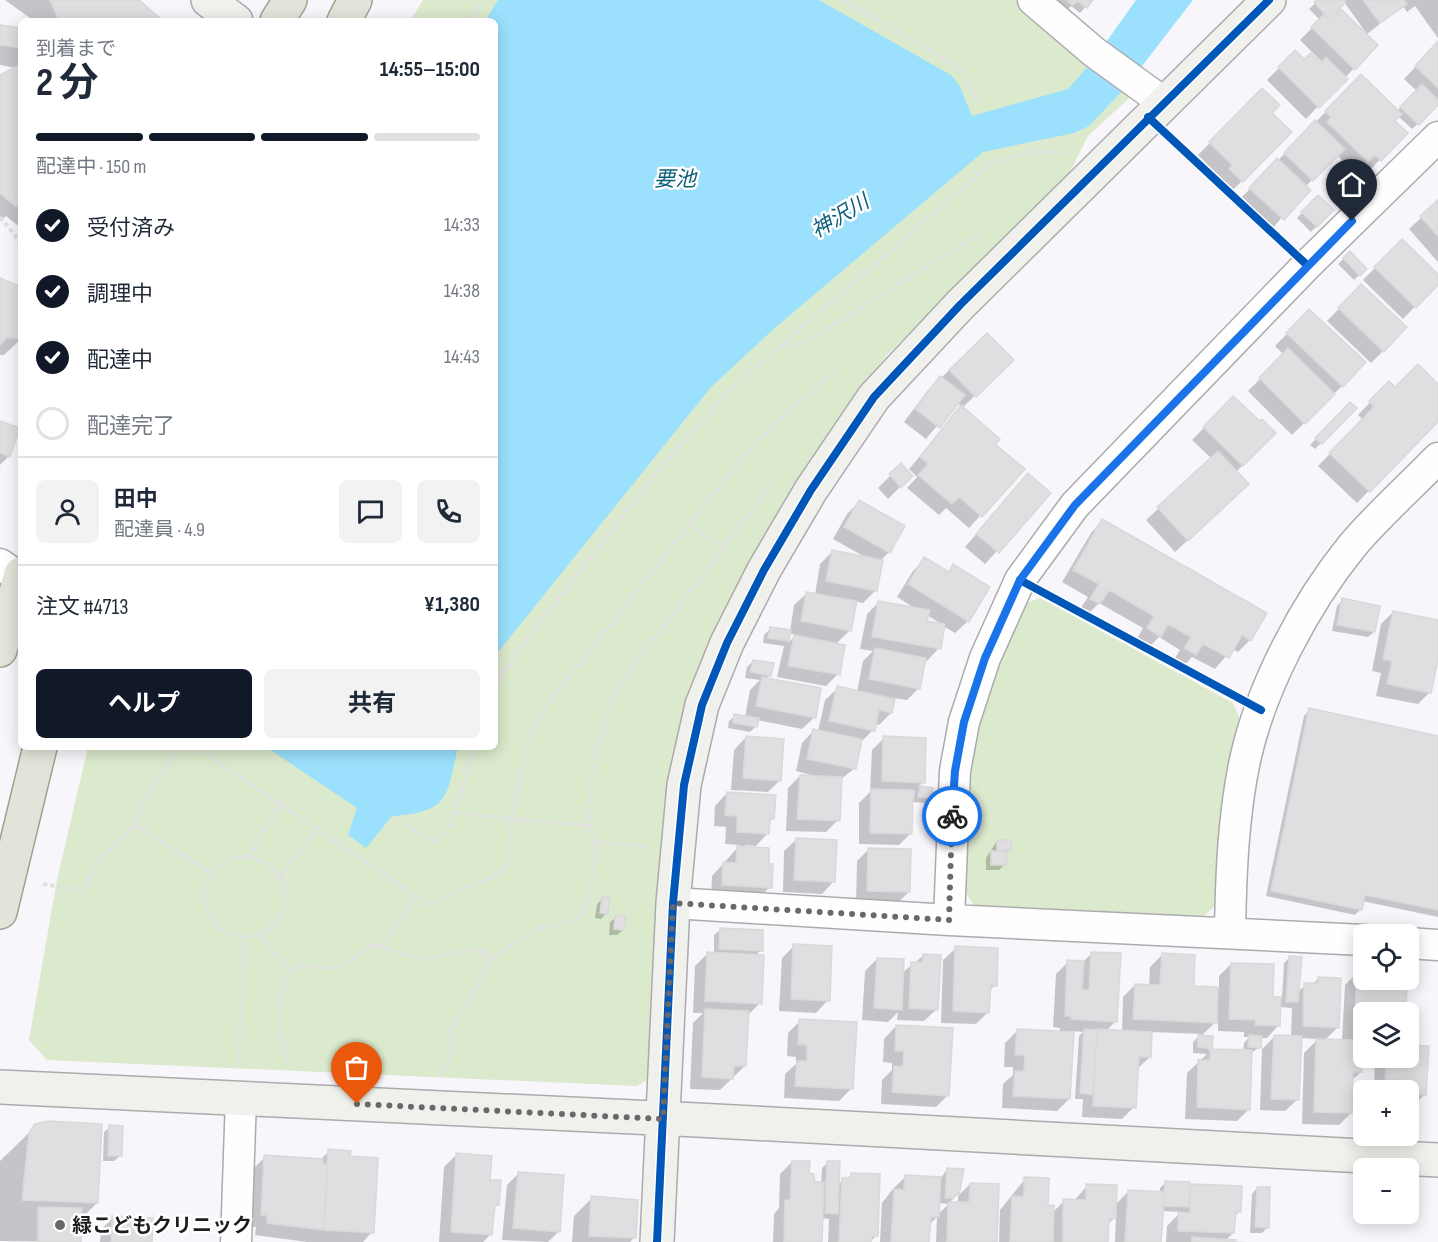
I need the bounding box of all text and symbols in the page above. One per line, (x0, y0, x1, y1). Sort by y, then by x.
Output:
text: 到着まで (36, 37, 116, 61)
text: 14:55–15:00 (380, 56, 480, 83)
text: 2 分 (36, 60, 98, 107)
text: 配達中 · 150 m (36, 155, 146, 179)
pin (1326, 159, 1377, 221)
water label: 要池 (654, 167, 698, 192)
icon: home (1335, 168, 1368, 201)
water label: 神沢川 (807, 188, 875, 243)
icon: check (36, 209, 69, 242)
text: 14:33 (444, 213, 480, 237)
text: 受付済み (87, 215, 175, 242)
icon: check (36, 275, 69, 308)
text: 14:38 (444, 279, 480, 303)
text: 調理中 (87, 281, 153, 308)
icon: check (36, 341, 69, 374)
text: 14:43 (444, 345, 480, 369)
text: 配達中 (87, 347, 153, 374)
text: 配達完了 (87, 413, 175, 440)
button: person (36, 480, 99, 543)
button: chat (339, 480, 402, 543)
button: phone (417, 480, 480, 543)
text: 田中 (114, 486, 158, 513)
text: 配達員 · 4.9 (114, 518, 205, 542)
text: ¥1,380 (424, 591, 480, 618)
text: 注文 #4713 (36, 594, 128, 621)
button: ヘルプ (36, 669, 252, 738)
button: 共有 (264, 669, 480, 738)
courier (922, 786, 982, 846)
icon: bike (936, 800, 969, 833)
map controls (1353, 924, 1419, 1224)
button: locate (1353, 924, 1419, 990)
button: layers (1353, 1002, 1419, 1068)
pin (331, 1042, 382, 1104)
icon: bag (340, 1051, 373, 1084)
button: + (1353, 1080, 1419, 1146)
button: − (1353, 1158, 1419, 1224)
place label: 緑こどもクリニック (72, 1214, 252, 1238)
marker: 緑こどもクリニック (53, 1218, 67, 1232)

